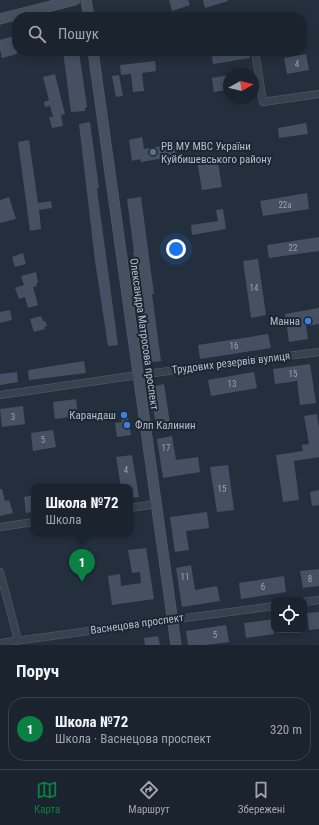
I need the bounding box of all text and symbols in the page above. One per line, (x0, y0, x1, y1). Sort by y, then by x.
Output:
search box (12, 12, 307, 56)
icon: search (26, 23, 48, 45)
text: Пошук (58, 25, 99, 43)
house number: 4 (295, 59, 300, 69)
north arrow (223, 68, 259, 104)
place label: РВ МУ МВС України Куйбишевського району (161, 140, 272, 166)
marker: РВ МУ МВС України Куйбишевського району (148, 147, 158, 157)
house number: 22а (278, 200, 292, 210)
your location (166, 239, 186, 259)
house number: 22 (289, 243, 298, 253)
street label: Олександра Матросова проспект (127, 257, 161, 411)
house number: 14 (250, 283, 259, 293)
place label: Манна (270, 315, 300, 328)
marker: Манна (303, 316, 313, 326)
house number: 16 (230, 341, 238, 351)
street label: Трудових резервів вулиця (171, 349, 291, 377)
house number: 15 (289, 369, 298, 379)
house number: 13 (228, 379, 236, 389)
place label: Карандаш (69, 409, 116, 422)
marker: Карандаш (119, 410, 129, 420)
house number: 3 (11, 412, 15, 422)
place label: Флп Калинин (135, 419, 196, 432)
marker: Флп Калинин (122, 420, 132, 430)
house number: 5 (41, 435, 46, 445)
house number: 17 (162, 443, 171, 453)
house number: 4 (124, 465, 129, 475)
popup (31, 484, 133, 536)
house number: 15 (218, 484, 227, 494)
text: Школа №72 (45, 494, 119, 512)
text: Школа (45, 512, 81, 527)
pin: 1 (69, 549, 95, 582)
house number: 11 (181, 572, 189, 582)
house number: 8 (308, 574, 312, 584)
house number: 6 (261, 582, 265, 592)
map controls (271, 597, 307, 633)
button: locate (271, 597, 307, 633)
street label: Васнецова проспект (90, 611, 185, 637)
house number: 5 (213, 630, 218, 640)
text: Поруч (16, 661, 59, 681)
text: Школа №72 (55, 713, 128, 731)
text: 1 (27, 722, 33, 737)
text: 320 m (270, 722, 302, 737)
text: Школа · Васнецова проспект (55, 731, 211, 746)
tab: Карта (34, 779, 60, 816)
tab: Маршрут (128, 779, 170, 816)
tab: Збережені (238, 779, 285, 816)

